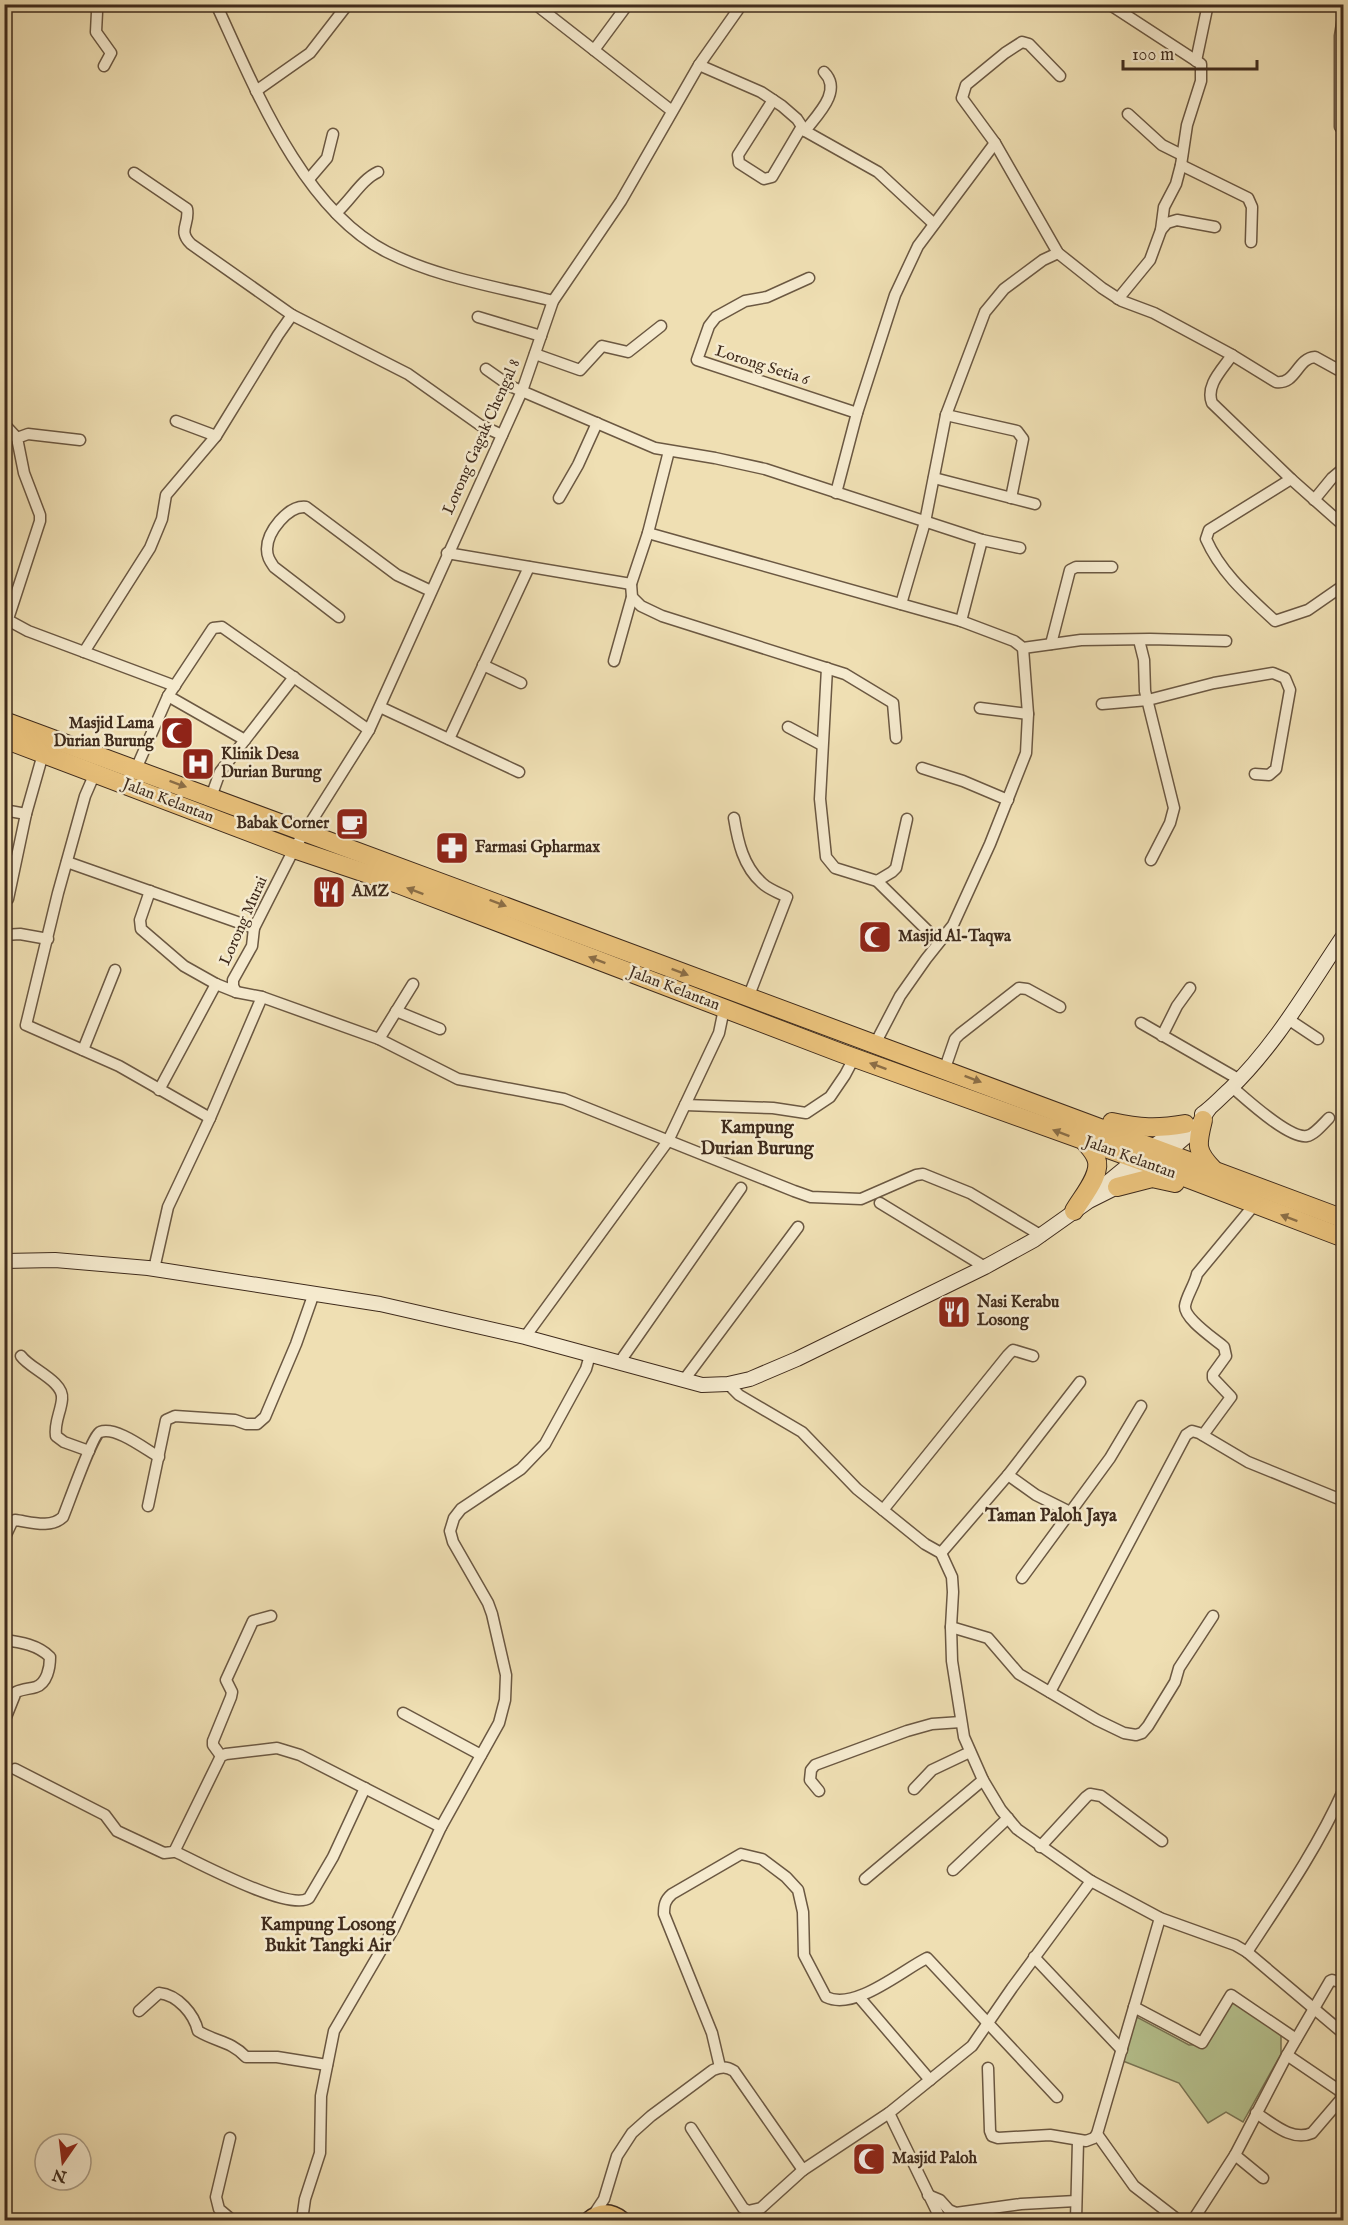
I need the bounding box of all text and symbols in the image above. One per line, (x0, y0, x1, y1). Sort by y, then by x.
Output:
scale bar (1123, 33, 1256, 71)
text: 100 m (1132, 44, 1174, 67)
street label: Lorong Setia 6 (712, 341, 812, 391)
street label: Lorong Gagak Chengal 8 (439, 356, 525, 518)
place label: Masjid Lama Durian Burung (54, 714, 155, 752)
mosque icon: Masjid Lama Durian Burung (159, 715, 195, 751)
place label: Klinik Desa Durian Burung (221, 745, 323, 783)
hospital icon: Klinik Desa Durian Burung (180, 746, 216, 782)
street label: Jalan Kelantan (118, 774, 217, 828)
one-way arrow (169, 780, 187, 790)
cafe icon: Babak Corner (334, 806, 370, 842)
place label: Babak Corner (236, 814, 329, 834)
pharmacy icon: Farmasi Gpharmax (434, 830, 470, 866)
place label: Farmasi Gpharmax (475, 838, 600, 858)
street label: Lorong Murai (215, 873, 273, 969)
restaurant icon: AMZ (311, 874, 347, 910)
place label: AMZ (351, 882, 390, 902)
one-way arrow (406, 885, 424, 895)
one-way arrow (489, 899, 507, 908)
mosque icon: Masjid Al-Taqwa (857, 919, 893, 955)
place label: Masjid Al-Taqwa (898, 927, 1012, 947)
one-way arrow (588, 955, 606, 964)
street label: Jalan Kelantan (624, 962, 723, 1016)
one-way arrow (671, 968, 689, 977)
one-way arrow (869, 1061, 887, 1071)
one-way arrow (964, 1075, 982, 1084)
district label: Kampung Durian Burung (700, 1117, 815, 1161)
one-way arrow (1052, 1128, 1070, 1137)
street label: Jalan Kelantan (1080, 1132, 1179, 1184)
one-way arrow (1279, 1212, 1297, 1222)
place label: Nasi Kerabu Losong (976, 1293, 1060, 1331)
restaurant icon: Nasi Kerabu Losong (936, 1294, 972, 1330)
district label: Taman Paloh Jaya (984, 1505, 1118, 1528)
district label: Kampung Losong Bukit Tangki Air (261, 1914, 397, 1958)
north arrow (33, 2132, 93, 2192)
mosque icon: Masjid Paloh (851, 2141, 887, 2177)
place label: Masjid Paloh (892, 2149, 978, 2169)
text: N (51, 2163, 70, 2186)

